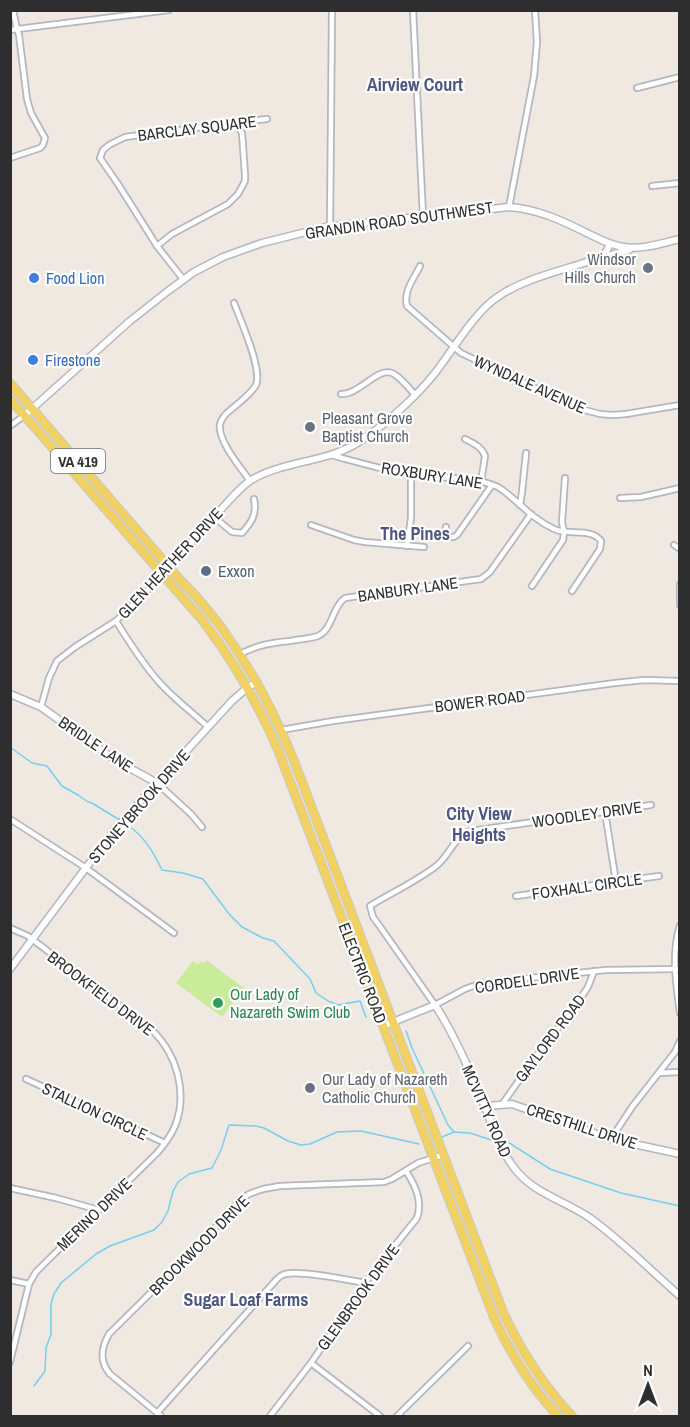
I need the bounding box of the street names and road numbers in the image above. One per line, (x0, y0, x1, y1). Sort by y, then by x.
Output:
street label: BARCLAY SQUARE (137, 110, 257, 146)
street label: GRANDIN ROAD SOUTHWEST (304, 196, 494, 244)
street label: WYNDALE AVENUE (470, 349, 590, 419)
road number: VA 419 (51, 449, 105, 473)
street label: ROXBURY LANE (380, 456, 484, 494)
street label: GLEN HEATHER DRIVE (113, 503, 227, 623)
street label: BANBURY LANE (357, 571, 459, 607)
street label: BOWER ROAD (433, 685, 527, 717)
street label: BRIDLE LANE (54, 711, 138, 777)
street label: STONEYBROOK DRIVE (83, 744, 195, 868)
street label: WOODLEY DRIVE (531, 795, 643, 833)
street label: FOXHALL CIRCLE (530, 867, 644, 905)
street label: ELECTRIC ROAD (334, 919, 392, 1027)
street label: BROOKFIELD DRIVE (43, 946, 159, 1040)
street label: CORDELL DRIVE (473, 962, 581, 998)
street label: GAYLORD ROAD (510, 990, 590, 1086)
street label: MCVITTY ROAD (457, 1061, 517, 1161)
street label: STALLION CIRCLE (39, 1077, 151, 1145)
street label: CRESTHILL DRIVE (524, 1098, 640, 1154)
street label: MERINO DRIVE (52, 1173, 136, 1255)
street label: BROOKWOOD DRIVE (144, 1190, 254, 1300)
street label: GLENBROOK DRIVE (312, 1239, 404, 1355)

